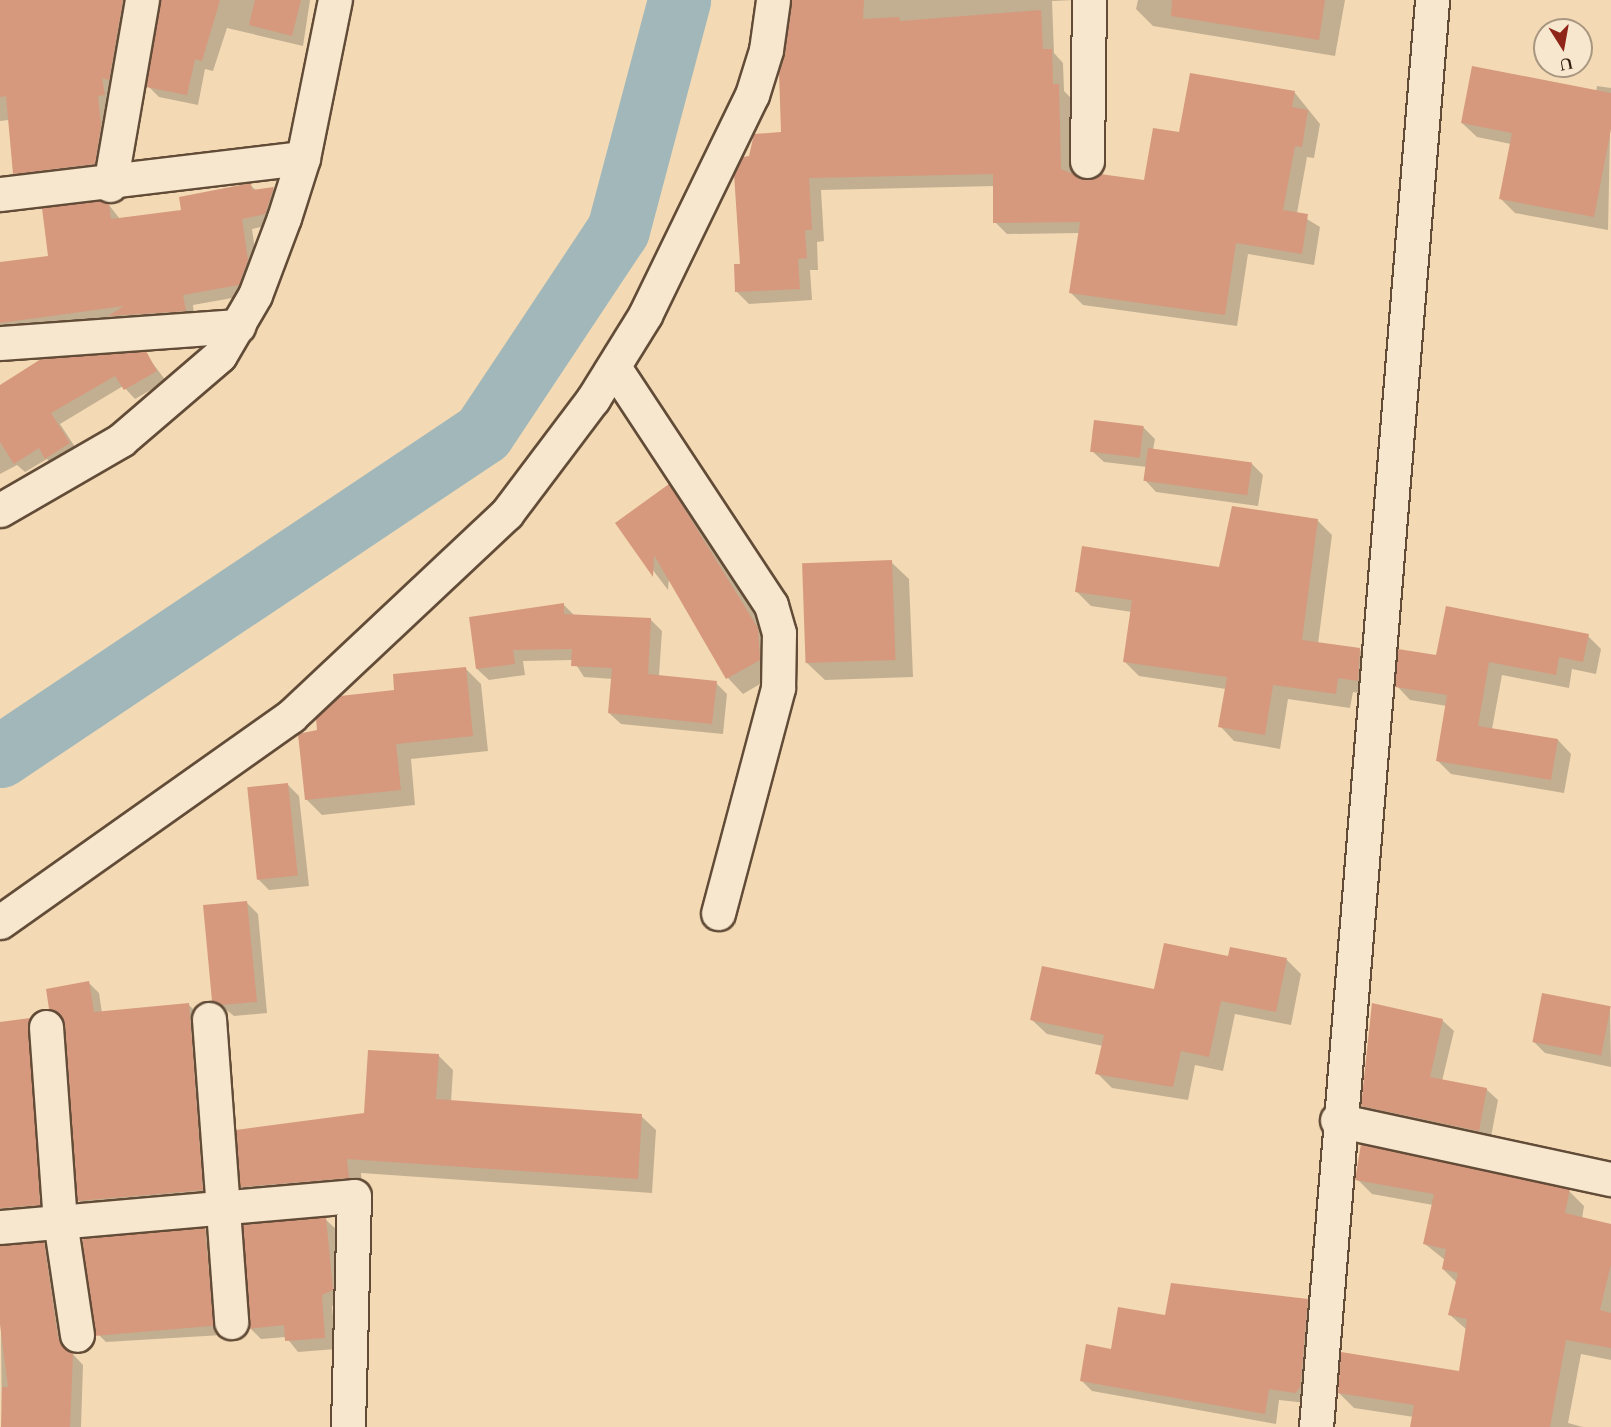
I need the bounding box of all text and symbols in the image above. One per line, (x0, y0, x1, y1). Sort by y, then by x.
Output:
north arrow (1533, 18, 1593, 78)
text: U (1558, 52, 1575, 76)

